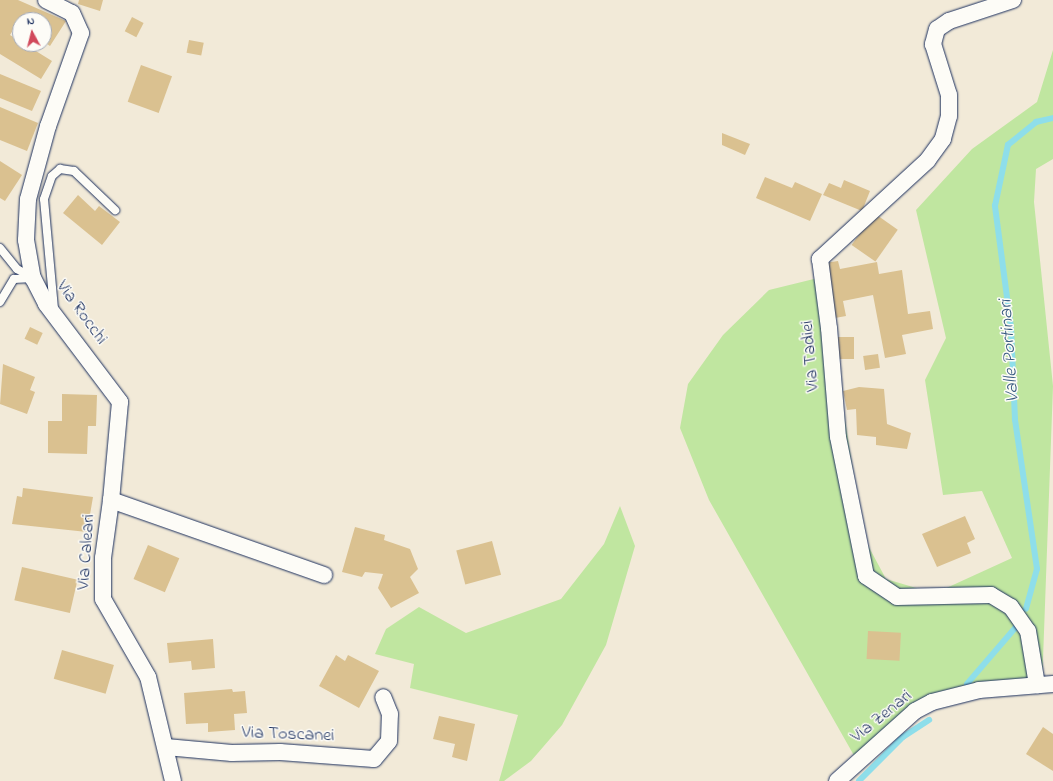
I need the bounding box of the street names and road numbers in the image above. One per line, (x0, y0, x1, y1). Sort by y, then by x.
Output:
street label: Via Rocchi (51, 277, 111, 349)
street label: Via Tadiei (797, 319, 825, 393)
street label: Via Caleari (74, 513, 100, 591)
street label: Via Zenari (847, 686, 917, 748)
street label: Via Toscanei (241, 723, 335, 747)

